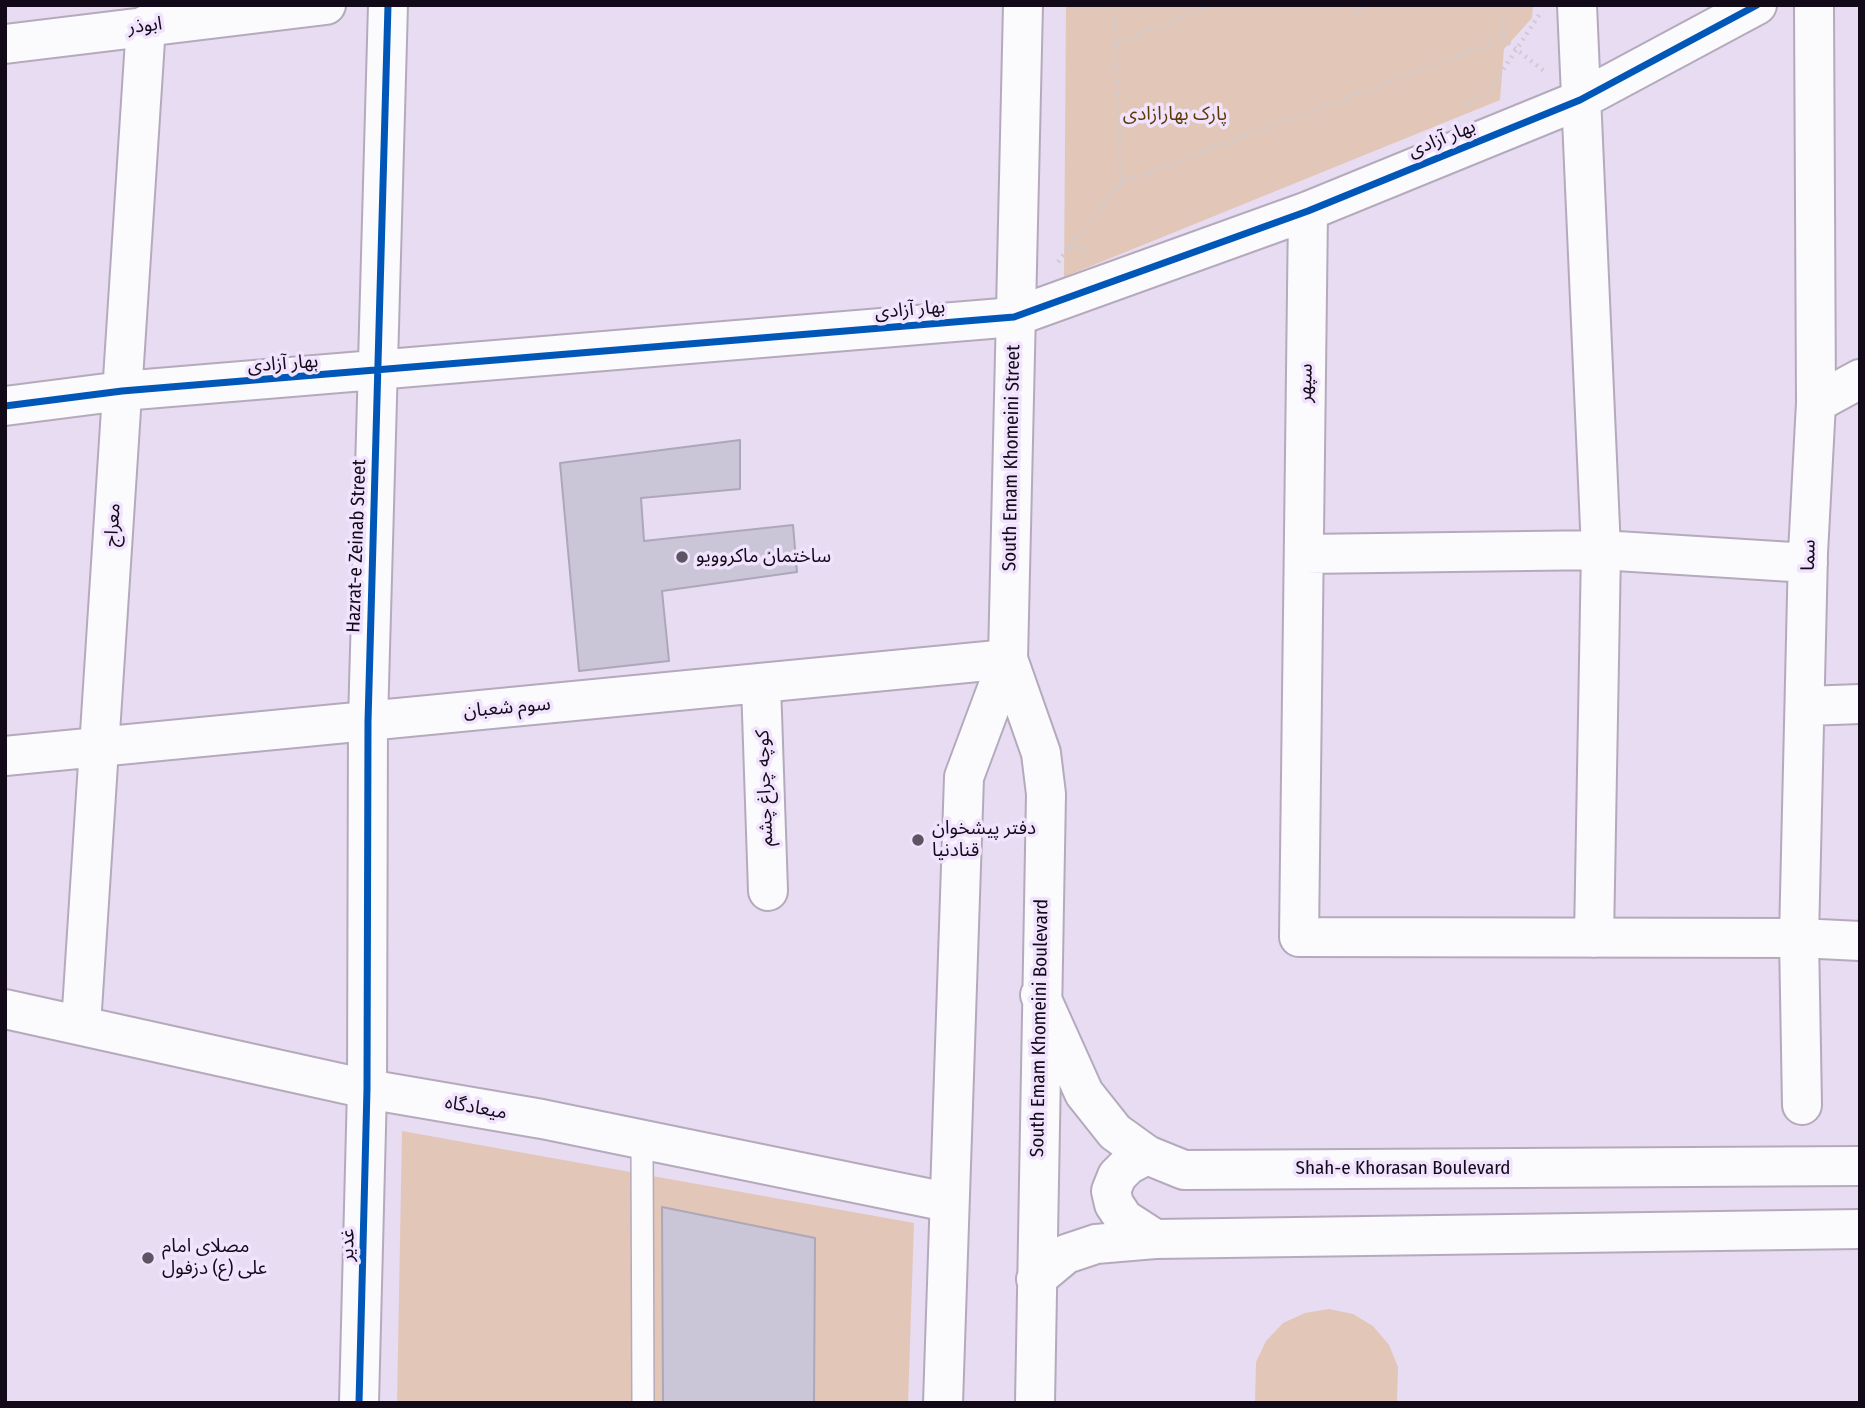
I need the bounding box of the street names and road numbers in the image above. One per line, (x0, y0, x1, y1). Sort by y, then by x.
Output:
street label: ابوذر (126, 13, 164, 39)
street label: بهار آزادی (1405, 115, 1479, 163)
street label: بهار آزادی (874, 296, 946, 324)
street label: South Emam Khomeini Street (999, 345, 1025, 571)
street label: بهار آزادی (247, 350, 319, 378)
street label: سپهر (1294, 363, 1318, 403)
street label: Hazrat-e Zeinab Street (343, 459, 371, 633)
street label: معراج (100, 502, 126, 548)
street label: سما (1797, 539, 1821, 571)
street label: سوم شعبان (462, 693, 552, 723)
street label: کوچه چراغ چشم (752, 729, 778, 847)
street label: South Emam Khomeini Boulevard (1026, 899, 1054, 1157)
street label: میعادگاه (443, 1091, 509, 1125)
street label: Shah-e Khorasan Boulevard (1295, 1158, 1511, 1180)
street label: غدیر (336, 1228, 360, 1262)

